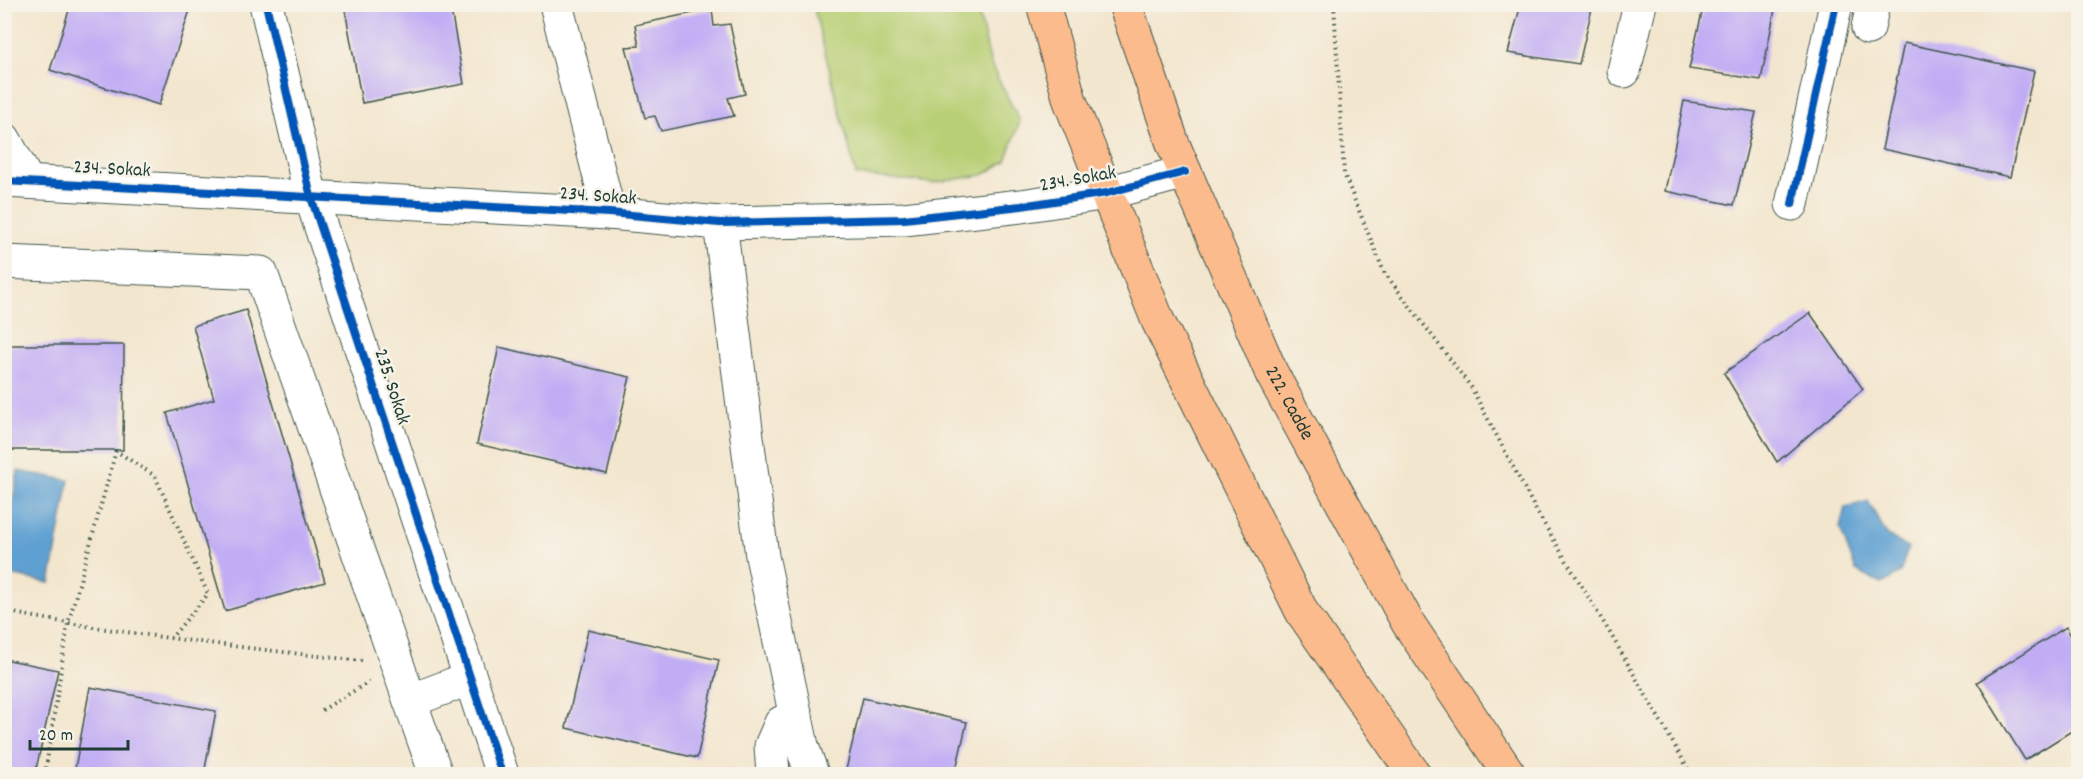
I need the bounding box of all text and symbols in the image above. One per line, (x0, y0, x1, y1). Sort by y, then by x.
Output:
street label: 234. Sokak (73, 154, 151, 186)
street label: 234. Sokak (1037, 159, 1119, 201)
street label: 234. Sokak (558, 180, 638, 214)
street label: 235. Sokak (366, 345, 416, 429)
street label: 222. Cadde (1256, 362, 1320, 446)
scale bar (30, 713, 128, 751)
text: 20 m (39, 724, 73, 749)

